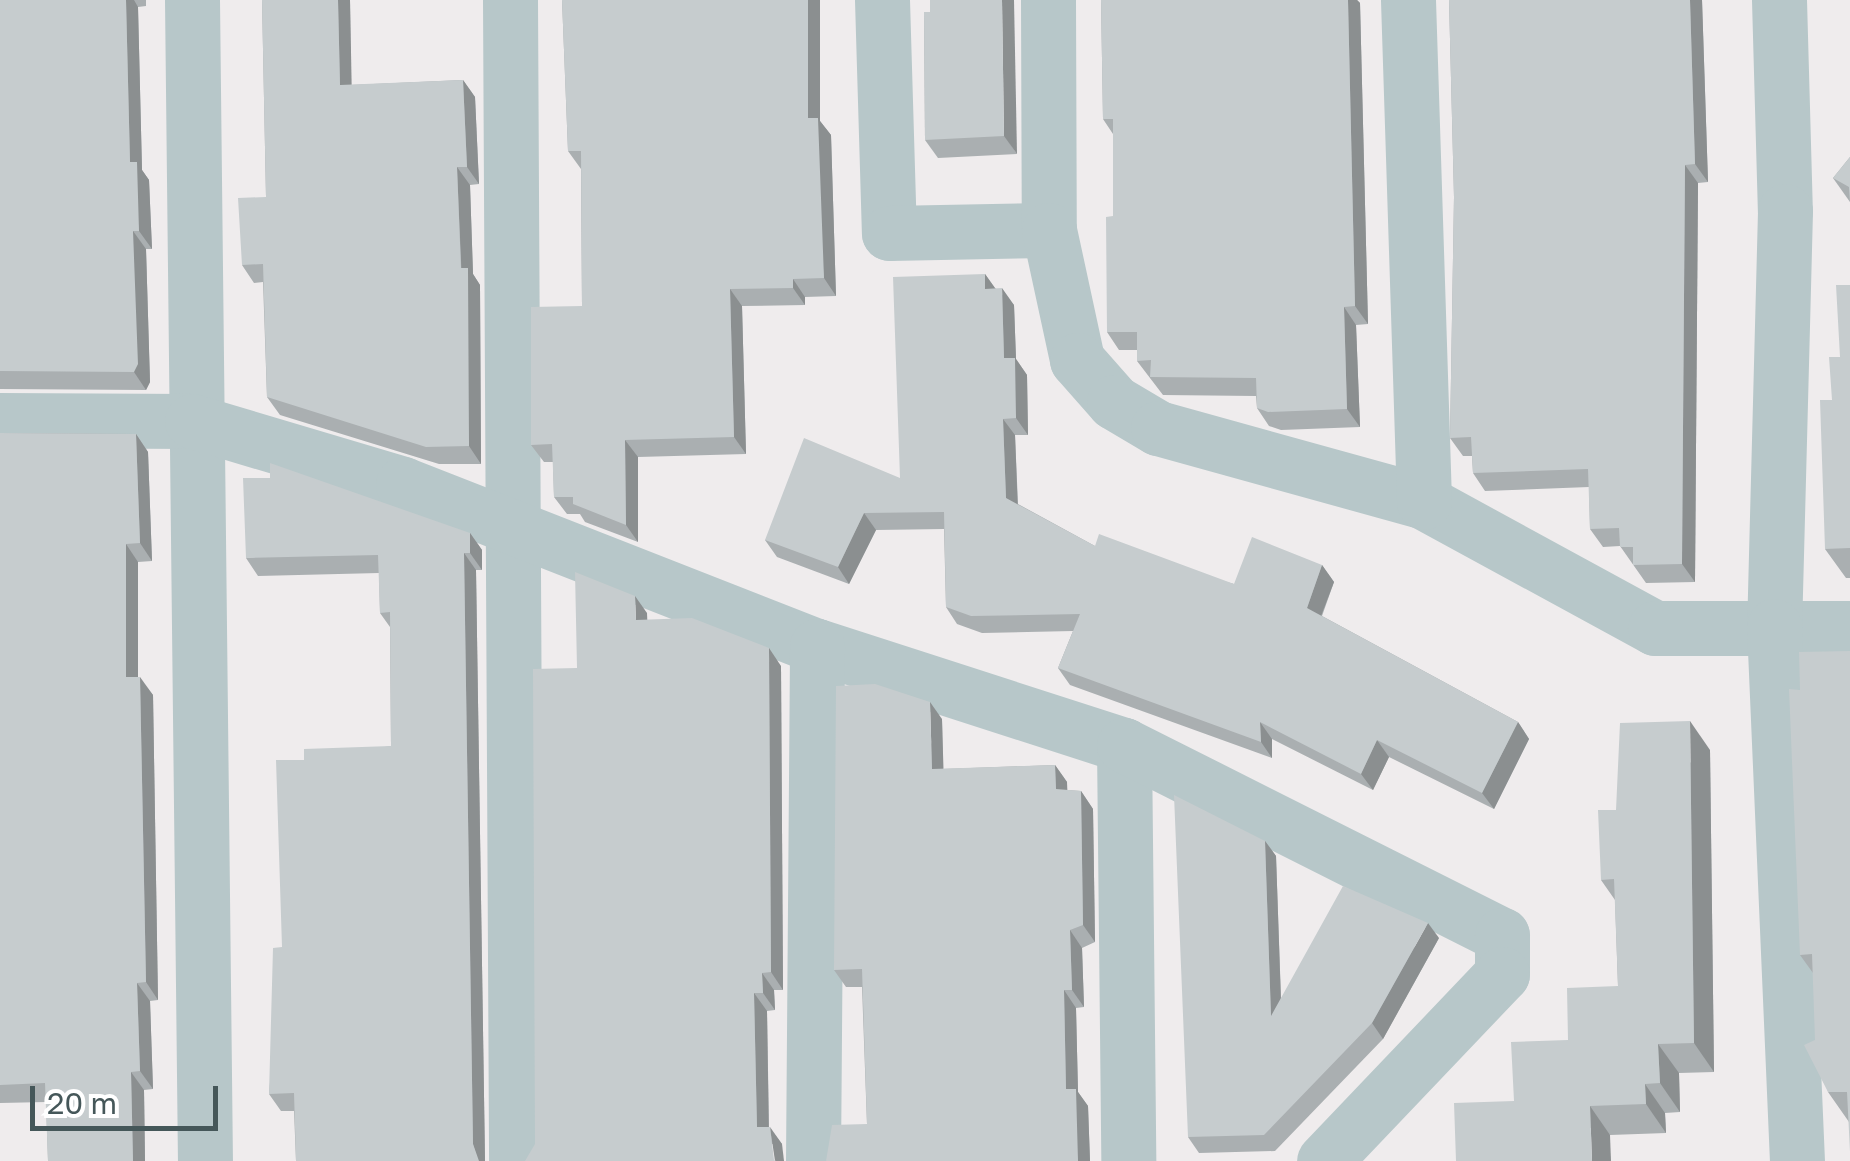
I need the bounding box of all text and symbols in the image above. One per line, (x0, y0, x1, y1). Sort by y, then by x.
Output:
scale bar (35, 1066, 222, 1128)
text: 20 m (47, 1085, 117, 1121)

